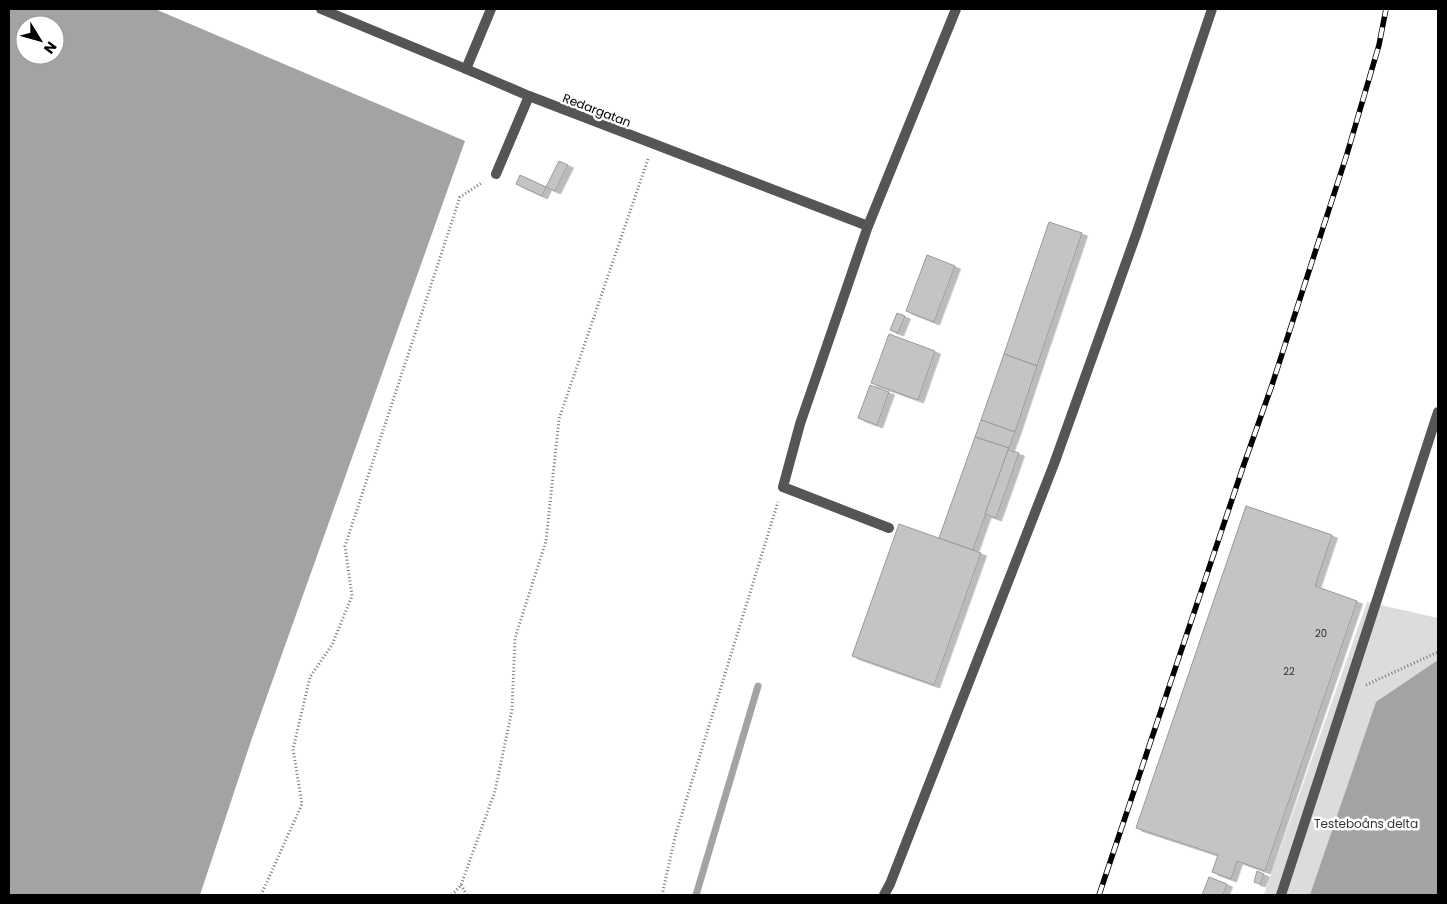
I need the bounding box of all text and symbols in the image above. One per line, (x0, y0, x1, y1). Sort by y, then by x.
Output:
north arrow (15, 15, 65, 65)
text: N (39, 38, 62, 58)
street label: Redargatan (560, 89, 634, 131)
house number: 20 (1315, 626, 1327, 641)
house number: 22 (1283, 664, 1295, 679)
park label: Testeboåns delta (1314, 815, 1418, 832)

